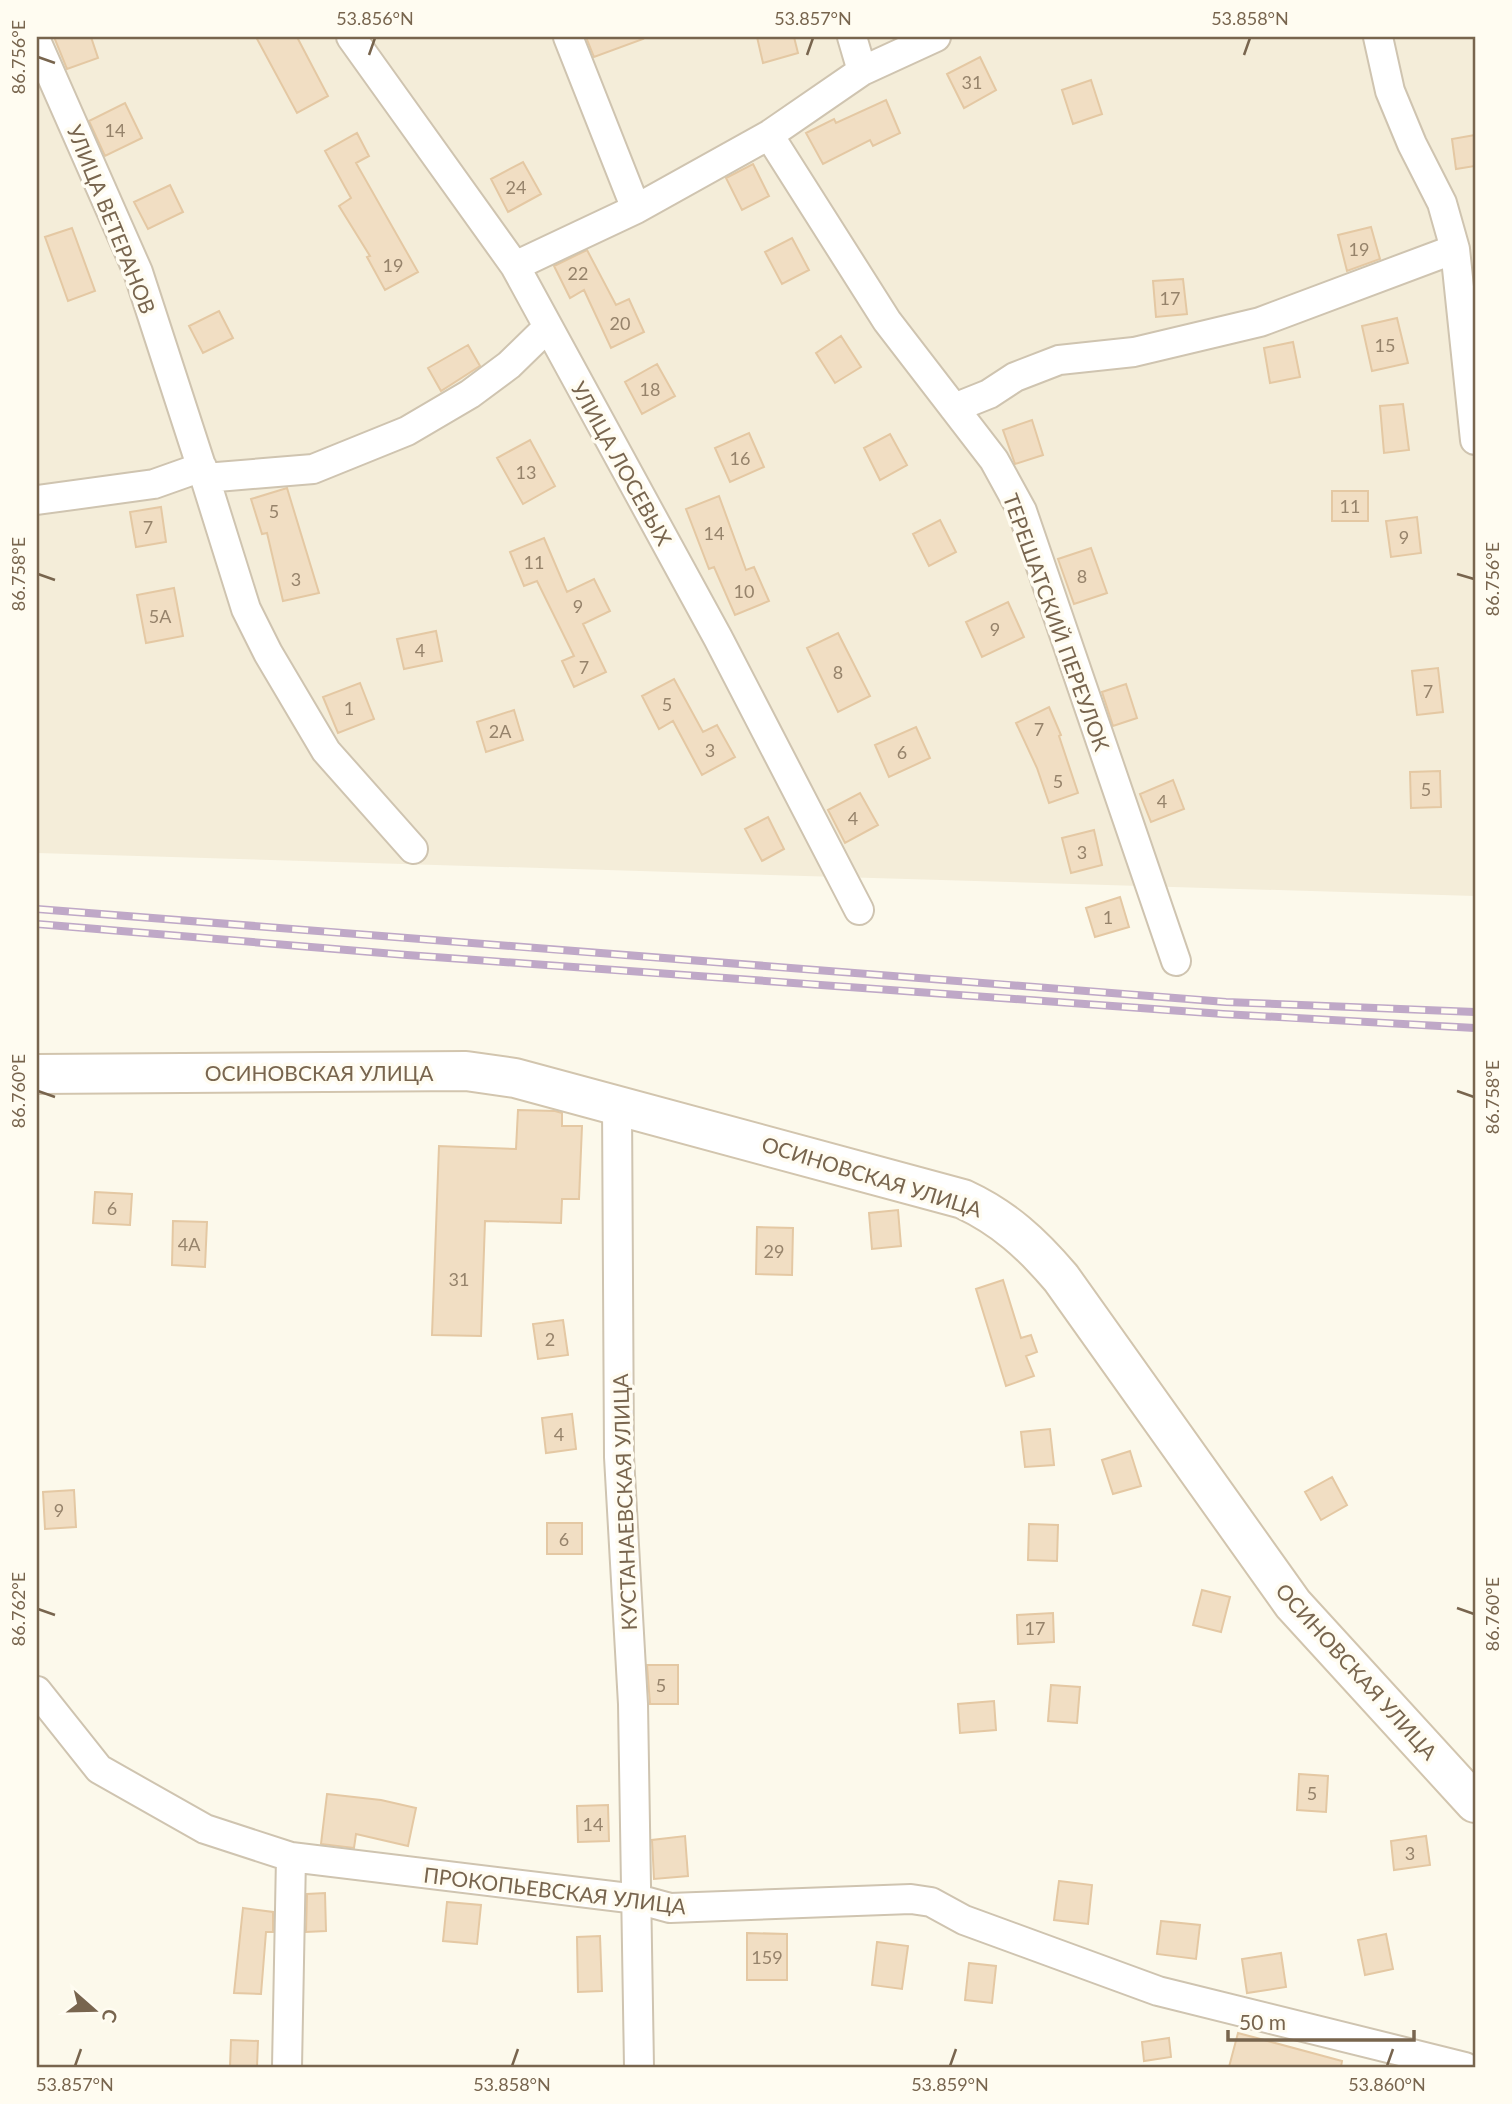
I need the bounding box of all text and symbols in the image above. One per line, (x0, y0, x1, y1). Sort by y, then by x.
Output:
text: 53.856°N (336, 7, 414, 29)
text: 53.857°N (774, 7, 852, 29)
text: 53.858°N (1211, 7, 1289, 29)
text: 86.756°E (7, 20, 29, 94)
house number: 31 (962, 71, 982, 93)
house number: 14 (105, 119, 125, 141)
street label: УЛИЦА ВЕТЕРАНОВ (63, 121, 161, 317)
house number: 24 (506, 176, 526, 198)
house number: 19 (1349, 238, 1369, 260)
house number: 19 (383, 254, 403, 276)
house number: 22 (568, 262, 588, 284)
house number: 17 (1160, 287, 1180, 309)
house number: 20 (610, 312, 630, 334)
house number: 15 (1375, 334, 1395, 356)
street label: УЛИЦА ЛОСЕВЫХ (567, 377, 678, 550)
house number: 18 (640, 378, 660, 400)
house number: 16 (730, 447, 750, 469)
house number: 13 (516, 461, 536, 483)
street label: ТЕРЕШАТСКИЙ ПЕРЕУЛОК (999, 490, 1115, 754)
house number: 11 (1340, 495, 1360, 517)
house number: 5 (269, 500, 279, 522)
house number: 7 (143, 516, 153, 538)
house number: 14 (704, 522, 724, 544)
house number: 9 (1399, 526, 1409, 548)
text: 86.758°E (7, 537, 29, 611)
text: 86.756°E (1481, 542, 1503, 616)
house number: 11 (524, 551, 544, 573)
house number: 8 (1077, 565, 1087, 587)
house number: 3 (291, 568, 301, 590)
house number: 10 (734, 580, 754, 602)
house number: 9 (573, 595, 583, 617)
house number: 5А (149, 605, 172, 627)
house number: 9 (990, 618, 1000, 640)
house number: 4 (415, 639, 425, 661)
house number: 7 (579, 656, 589, 678)
house number: 8 (833, 661, 843, 683)
house number: 7 (1423, 680, 1433, 702)
house number: 5 (662, 693, 672, 715)
house number: 1 (344, 697, 354, 719)
house number: 7 (1034, 718, 1044, 740)
house number: 2А (489, 720, 512, 742)
house number: 3 (705, 739, 715, 761)
house number: 6 (897, 741, 907, 763)
house number: 5 (1053, 770, 1063, 792)
house number: 5 (1421, 778, 1431, 800)
house number: 4 (1157, 790, 1167, 812)
house number: 4 (848, 807, 858, 829)
house number: 3 (1077, 841, 1087, 863)
house number: 1 (1103, 906, 1113, 928)
text: 86.760°E (7, 1054, 29, 1128)
street label: ОСИНОВСКАЯ УЛИЦА (205, 1060, 434, 1085)
text: 86.758°E (1481, 1060, 1503, 1134)
street label: ОСИНОВСКАЯ УЛИЦА (759, 1131, 986, 1222)
house number: 6 (107, 1197, 117, 1219)
house number: 4А (178, 1233, 201, 1255)
house number: 29 (764, 1240, 784, 1262)
house number: 31 (449, 1268, 469, 1290)
house number: 2 (545, 1328, 555, 1350)
street label: КУСТАНАЕВСКАЯ УЛИЦА (607, 1372, 641, 1631)
house number: 4 (554, 1423, 564, 1445)
house number: 9 (54, 1499, 64, 1521)
house number: 6 (559, 1528, 569, 1550)
text: 86.762°E (7, 1572, 29, 1646)
text: 86.760°E (1481, 1577, 1503, 1651)
street label: ОСИНОВСКАЯ УЛИЦА (1271, 1578, 1443, 1765)
house number: 17 (1025, 1617, 1045, 1639)
house number: 5 (656, 1674, 666, 1696)
house number: 5 (1307, 1782, 1317, 1804)
house number: 14 (583, 1813, 603, 1835)
house number: 3 (1405, 1842, 1415, 1864)
street label: ПРОКОПЬЕВСКАЯ УЛИЦА (422, 1861, 689, 1919)
house number: 159 (751, 1946, 783, 1968)
north arrow (60, 1974, 130, 2044)
scale bar (1228, 1999, 1414, 2043)
text: С (97, 2006, 123, 2026)
text: 50 m (1239, 2009, 1286, 2034)
text: 53.857°N (36, 2073, 114, 2095)
text: 53.858°N (473, 2073, 551, 2095)
text: 53.859°N (911, 2073, 989, 2095)
text: 53.860°N (1348, 2073, 1426, 2095)

